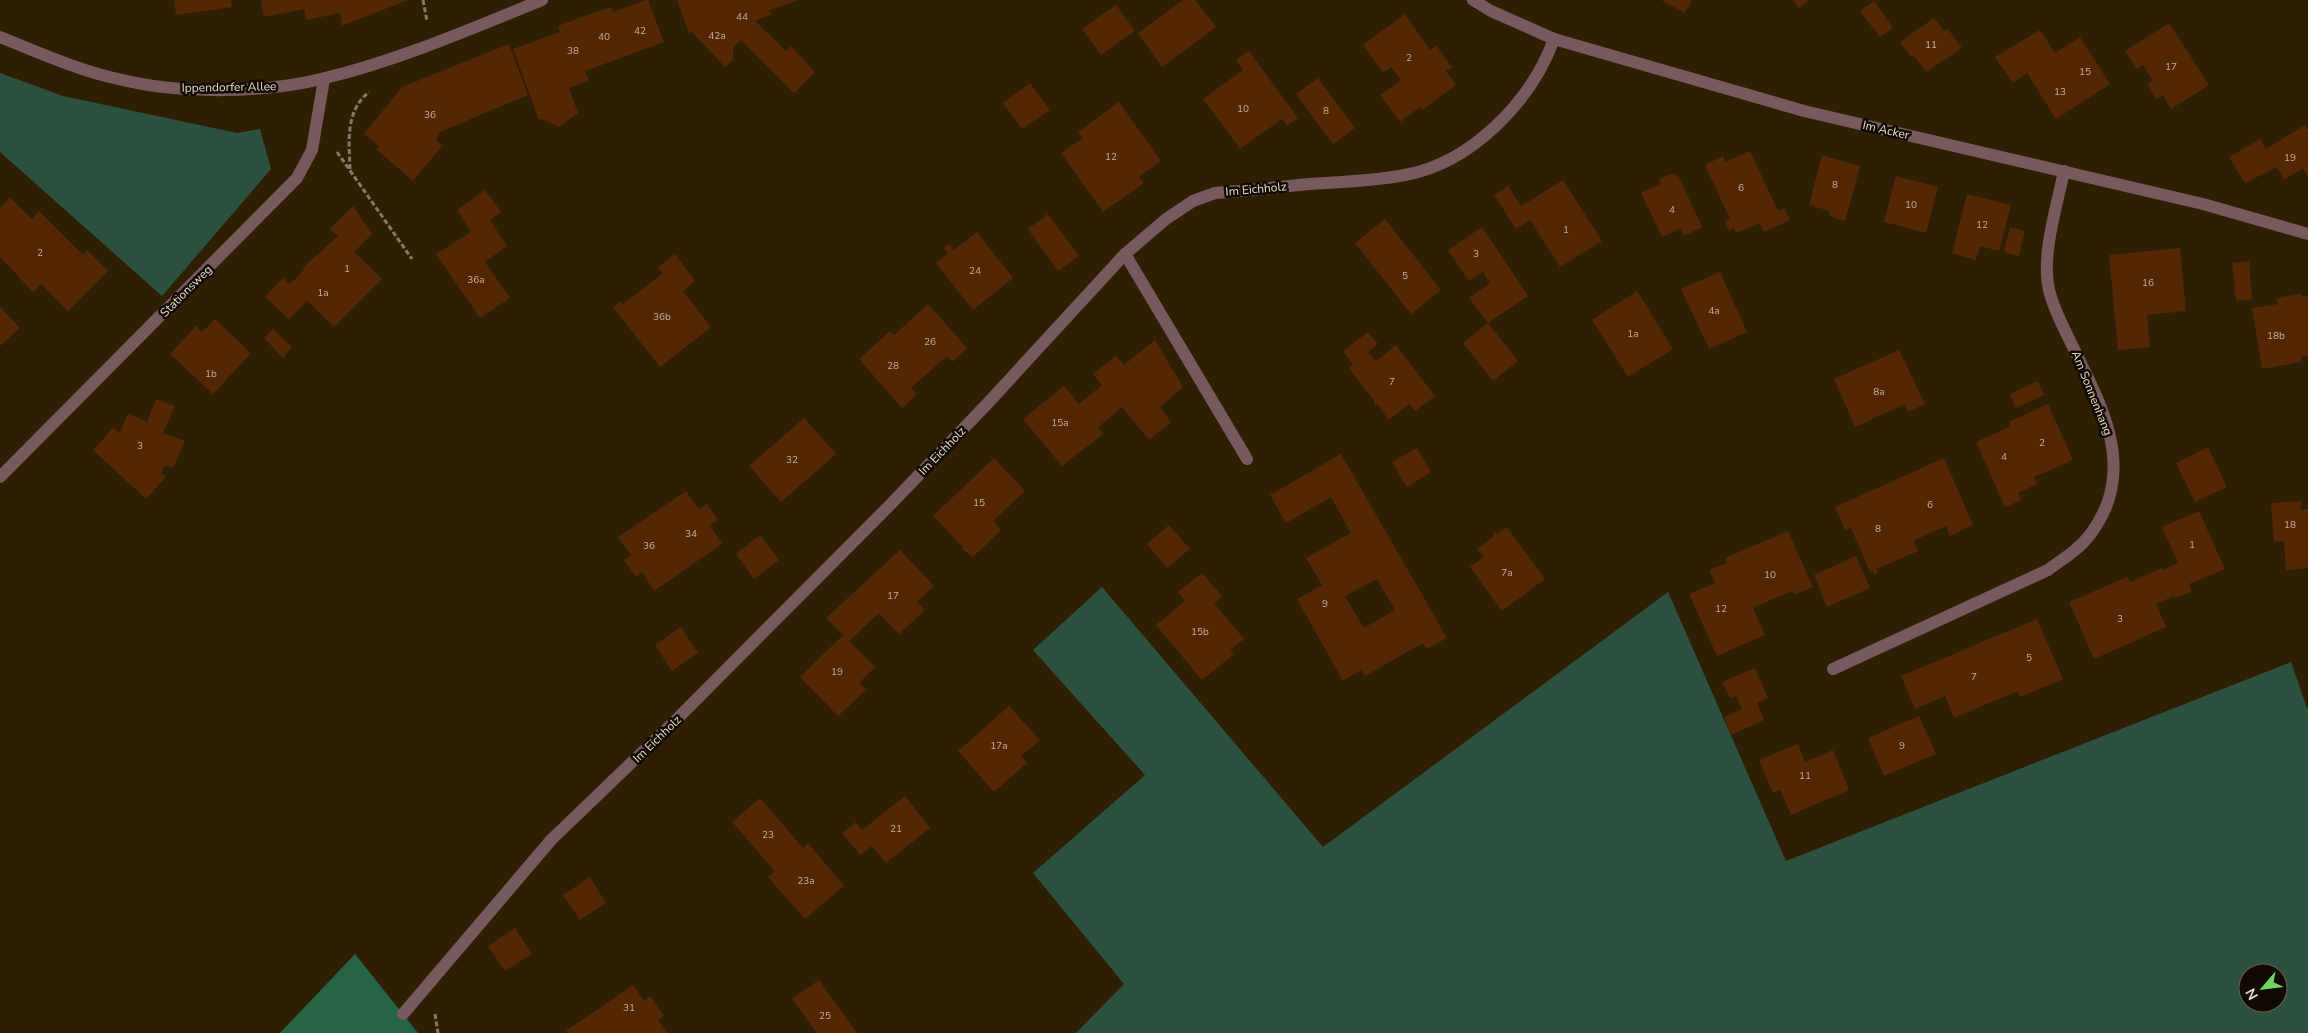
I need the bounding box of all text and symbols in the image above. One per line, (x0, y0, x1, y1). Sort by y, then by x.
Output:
house number: 44 (736, 10, 748, 24)
house number: 42 (634, 24, 646, 38)
house number: 42a (708, 29, 726, 43)
house number: 40 (598, 30, 610, 44)
house number: 11 (1925, 38, 1937, 52)
house number: 38 (567, 44, 579, 58)
house number: 2 (1406, 51, 1412, 65)
house number: 17 (2165, 60, 2177, 74)
house number: 15 (2079, 65, 2091, 79)
street label: Ippendorfer Allee (182, 78, 276, 96)
house number: 13 (2054, 85, 2066, 99)
house number: 10 (1237, 102, 1249, 116)
house number: 8 (1323, 104, 1329, 118)
house number: 36 (424, 108, 436, 122)
street label: Im Acker (1861, 117, 1911, 143)
house number: 12 (1105, 150, 1117, 164)
house number: 19 (2284, 151, 2296, 165)
street label: Im Eichholz (1225, 178, 1288, 200)
house number: 8 (1832, 178, 1838, 192)
house number: 6 (1738, 181, 1744, 195)
house number: 10 (1905, 198, 1917, 212)
house number: 4 (1669, 203, 1675, 217)
house number: 12 (1976, 218, 1988, 232)
house number: 1 (1563, 223, 1569, 237)
house number: 2 (37, 246, 43, 260)
house number: 3 (1473, 247, 1479, 261)
street label: Stationsweg (156, 261, 216, 321)
house number: 1 (344, 262, 350, 276)
house number: 24 (969, 264, 981, 278)
house number: 5 (1402, 269, 1408, 283)
house number: 36a (467, 273, 485, 287)
house number: 16 (2142, 276, 2154, 290)
house number: 1a (317, 286, 329, 300)
house number: 4a (1708, 304, 1720, 318)
house number: 36b (653, 310, 671, 324)
house number: 1a (1627, 327, 1639, 341)
house number: 18b (2267, 329, 2285, 343)
house number: 26 (924, 335, 936, 349)
street label: Am Sonnenhang (2068, 348, 2116, 438)
house number: 28 (887, 359, 899, 373)
house number: 1b (205, 367, 217, 381)
house number: 7 (1389, 375, 1395, 389)
house number: 8a (1873, 385, 1885, 399)
house number: 15a (1051, 416, 1069, 430)
street label: Im Eichholz (915, 423, 969, 479)
house number: 2 (2039, 436, 2045, 450)
house number: 3 (137, 439, 143, 453)
house number: 4 (2001, 450, 2007, 464)
house number: 32 (786, 453, 798, 467)
house number: 15 (973, 496, 985, 510)
house number: 6 (1927, 498, 1933, 512)
house number: 18 (2284, 518, 2296, 532)
house number: 8 (1875, 522, 1881, 536)
house number: 34 (685, 527, 697, 541)
house number: 1 (2189, 538, 2195, 552)
house number: 36 (643, 539, 655, 553)
house number: 7a (1501, 566, 1513, 580)
house number: 10 (1764, 568, 1776, 582)
house number: 17 (887, 589, 899, 603)
house number: 9 (1322, 597, 1328, 611)
house number: 12 (1715, 602, 1727, 616)
house number: 3 (2117, 612, 2123, 626)
house number: 15b (1191, 625, 1209, 639)
house number: 5 (2026, 651, 2032, 665)
house number: 19 (831, 665, 843, 679)
house number: 7 (1971, 670, 1977, 684)
street label: Im Eichholz (629, 712, 685, 766)
house number: 17a (990, 739, 1008, 753)
house number: 9 (1899, 739, 1905, 753)
house number: 11 (1799, 769, 1811, 783)
house number: 21 (890, 822, 902, 836)
house number: 23 (762, 828, 774, 842)
house number: 23a (797, 874, 815, 888)
north arrow (2238, 963, 2288, 1013)
text: N (2241, 985, 2263, 1003)
house number: 31 (623, 1001, 635, 1015)
house number: 25 (819, 1009, 831, 1023)

